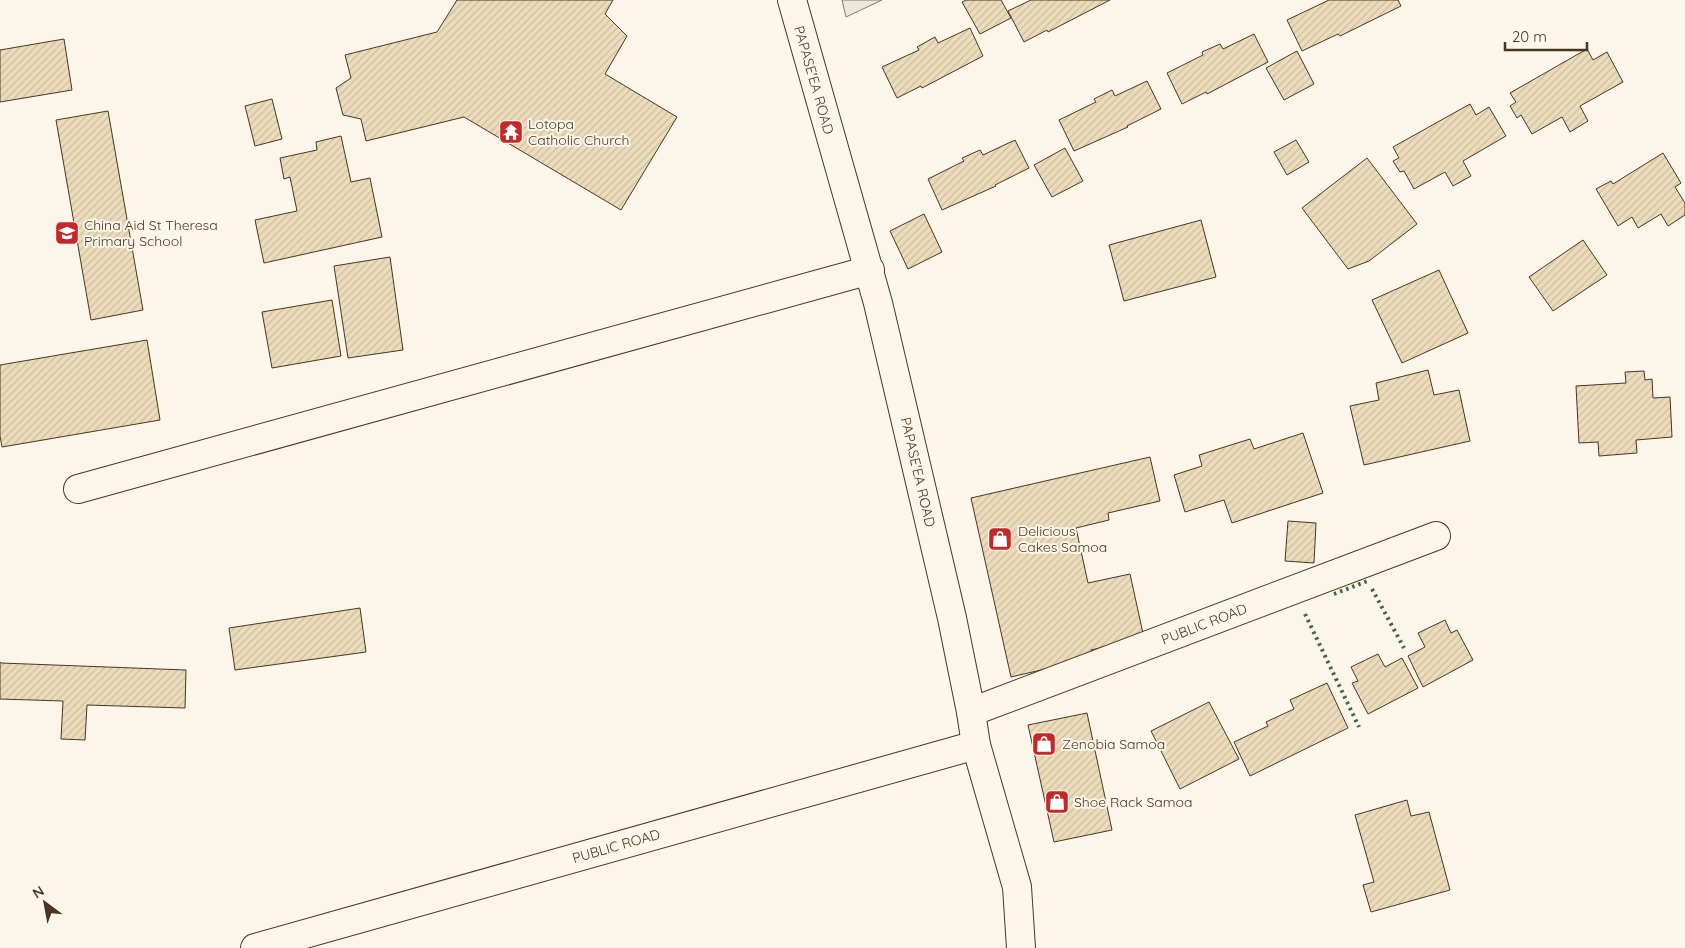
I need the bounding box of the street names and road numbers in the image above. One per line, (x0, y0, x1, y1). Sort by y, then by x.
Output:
street label: PAPASE'EA ROAD (790, 24, 838, 136)
street label: PAPASE'EA ROAD (897, 415, 939, 529)
street label: PUBLIC ROAD (1159, 599, 1249, 649)
street label: PUBLIC ROAD (570, 825, 662, 867)

